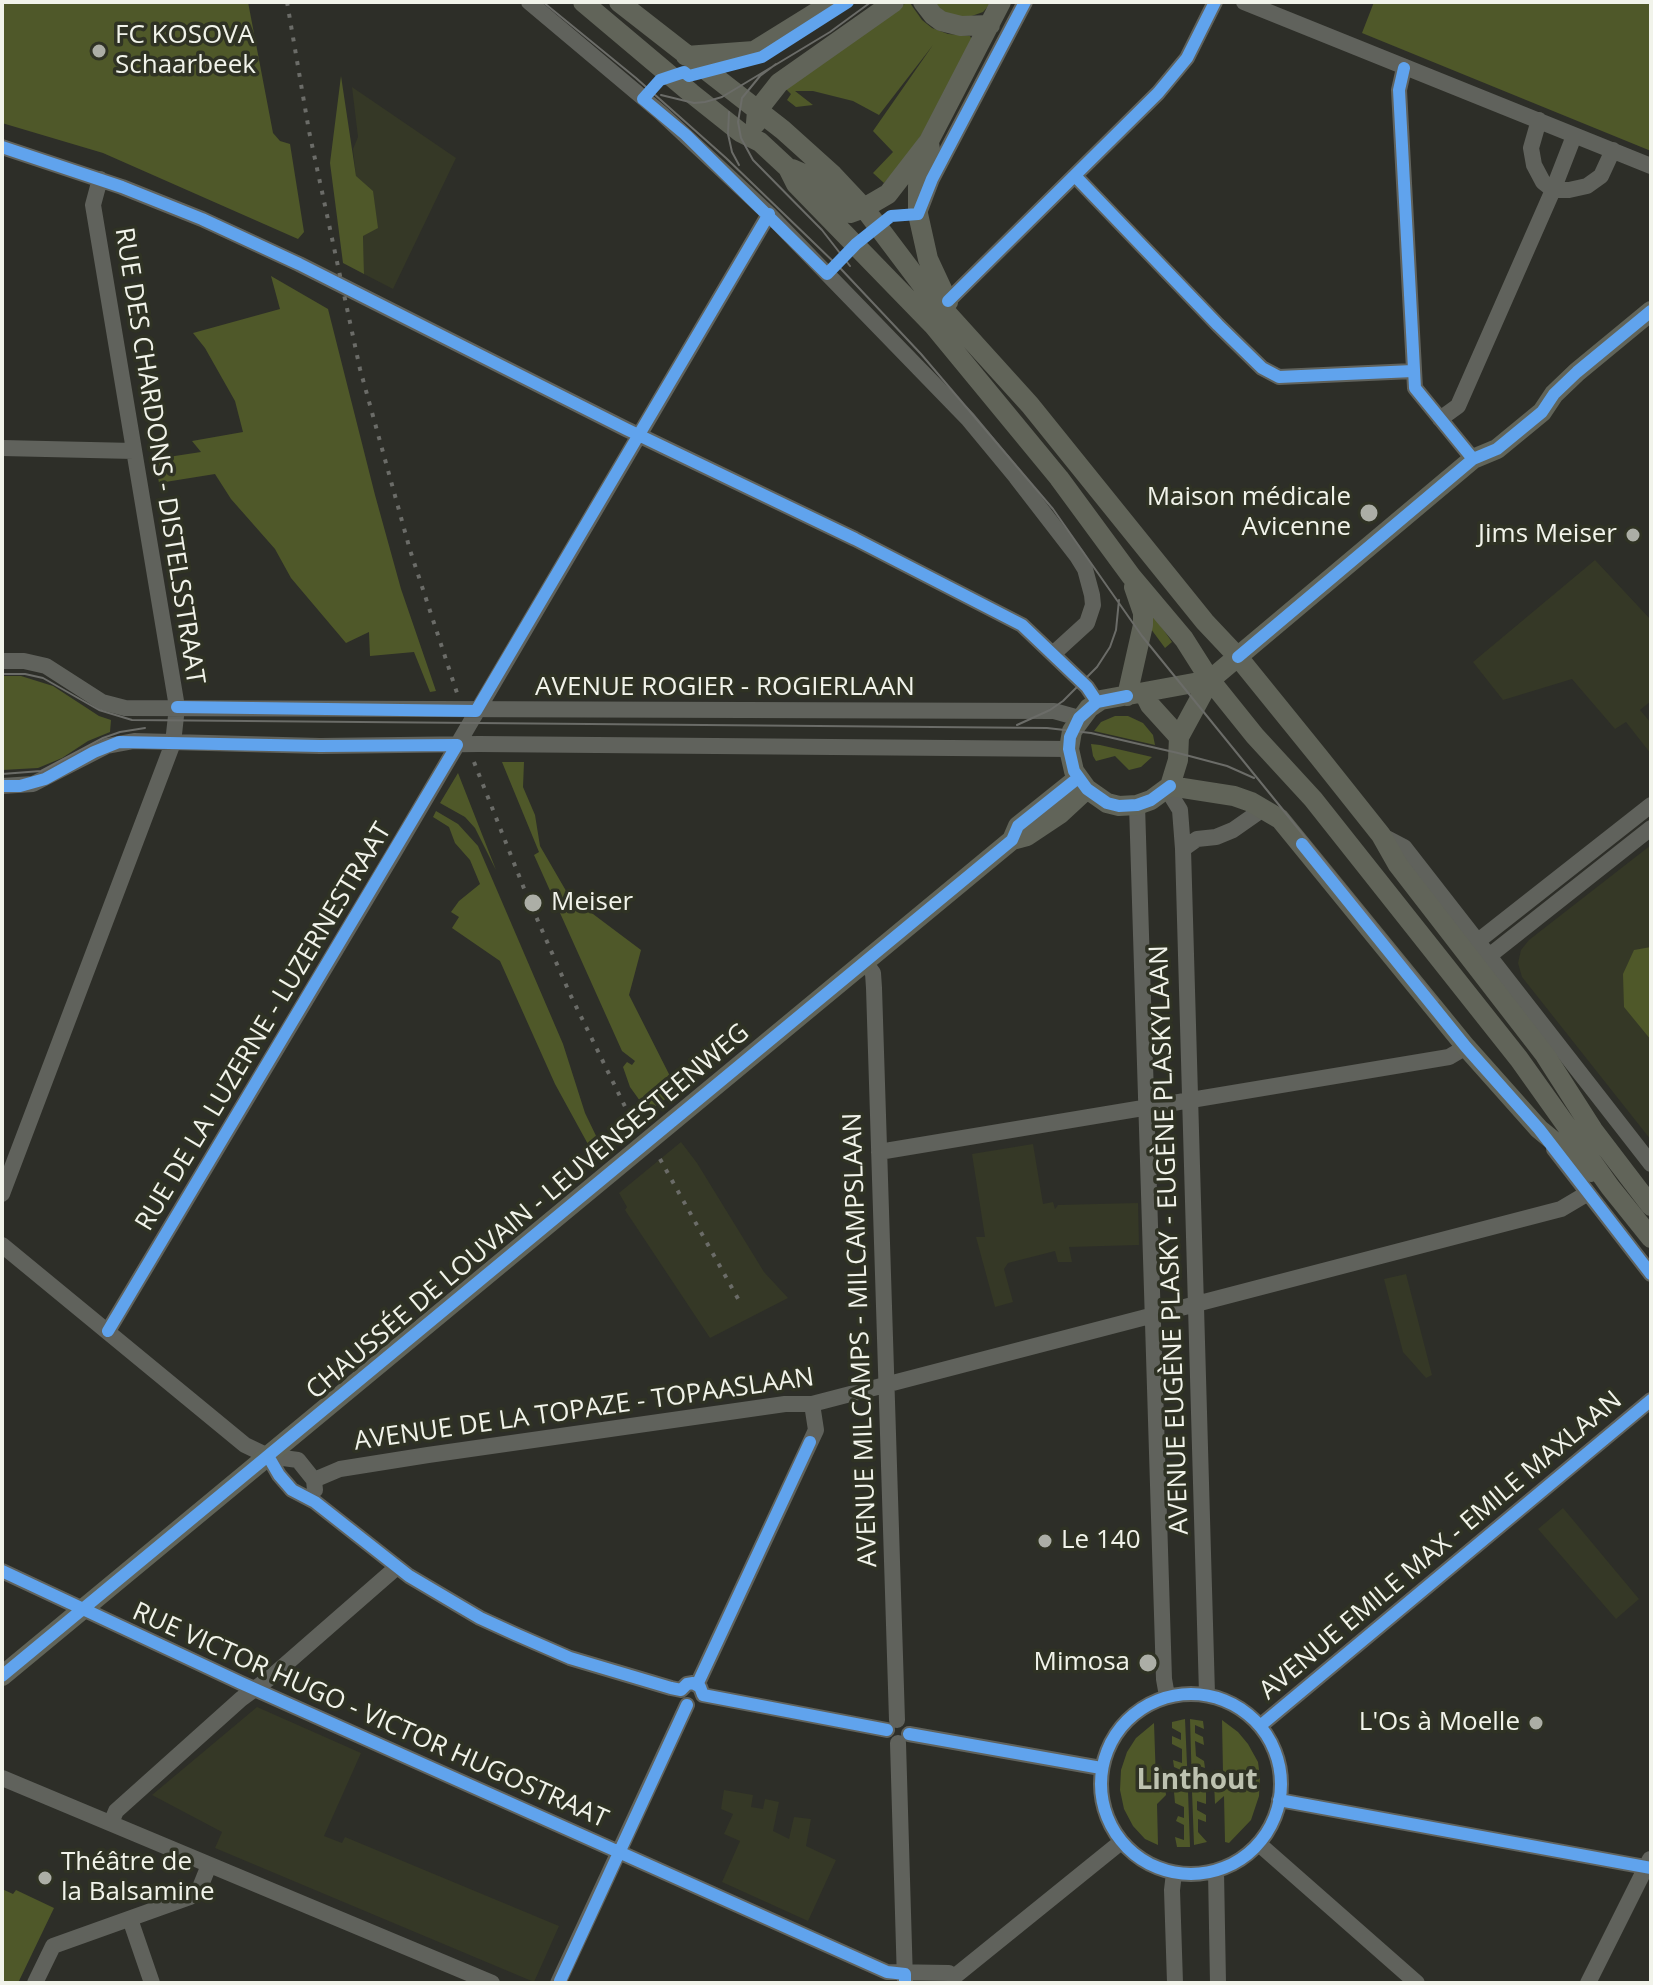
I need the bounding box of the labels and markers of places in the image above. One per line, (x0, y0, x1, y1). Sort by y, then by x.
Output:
place label: FC KOSOVA Schaarbeek (115, 20, 256, 82)
marker: FC KOSOVA Schaarbeek (90, 42, 108, 60)
place label: Maison médicale Avicenne (1147, 482, 1351, 544)
marker: Maison médicale Avicenne (1358, 502, 1380, 524)
place label: Jims Meiser (1478, 519, 1617, 551)
marker: Jims Meiser (1624, 526, 1642, 544)
place label: Meiser (551, 887, 633, 919)
marker: Meiser (522, 892, 544, 914)
place label: Le 140 (1061, 1525, 1141, 1557)
marker: Le 140 (1036, 1532, 1054, 1550)
place label: Mimosa (1034, 1647, 1130, 1679)
marker: Mimosa (1137, 1652, 1159, 1674)
place label: L'Os à Moelle (1359, 1707, 1520, 1739)
marker: L'Os à Moelle (1527, 1714, 1545, 1732)
place label: Théâtre de la Balsamine (61, 1847, 215, 1908)
marker: Théâtre de la Balsamine (36, 1869, 54, 1887)

